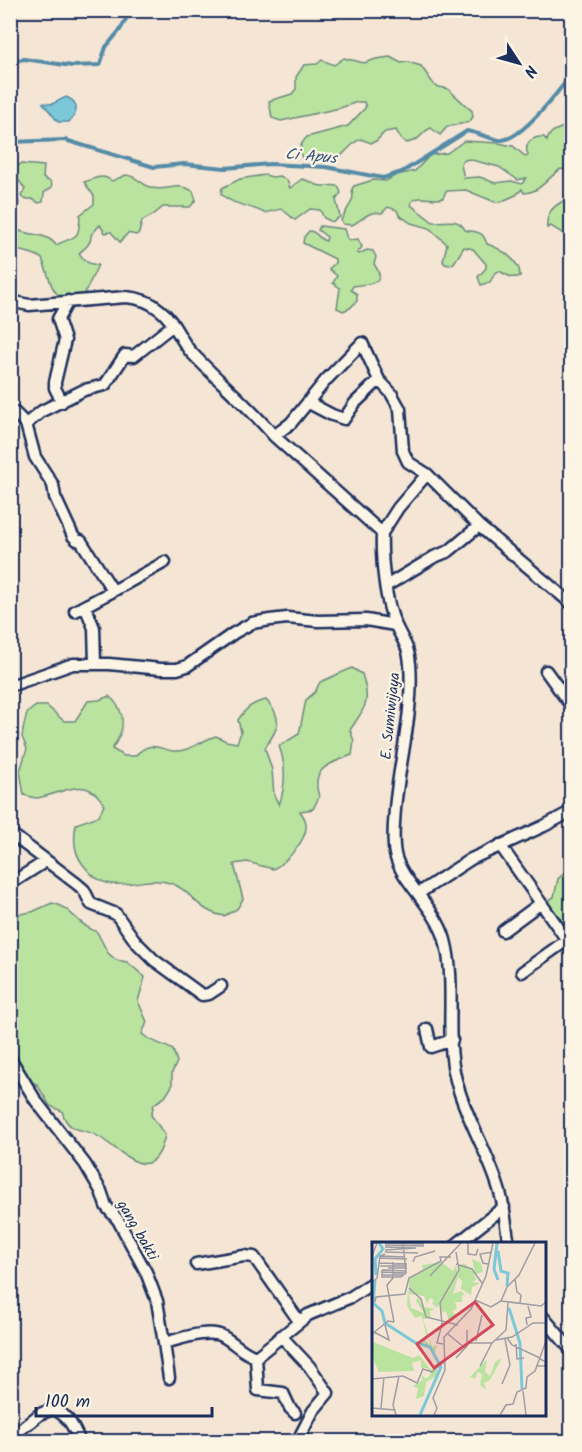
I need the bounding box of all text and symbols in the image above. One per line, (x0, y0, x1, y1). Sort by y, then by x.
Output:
north arrow (489, 33, 549, 93)
text: N (517, 59, 543, 82)
water label: Ci Apus (284, 142, 340, 171)
street label: E. Sumiwijaya (374, 671, 408, 761)
street label: gang bakti (110, 1195, 165, 1267)
inset map (372, 1242, 546, 1416)
scale bar (36, 1380, 212, 1418)
text: 100 m (45, 1388, 90, 1417)

